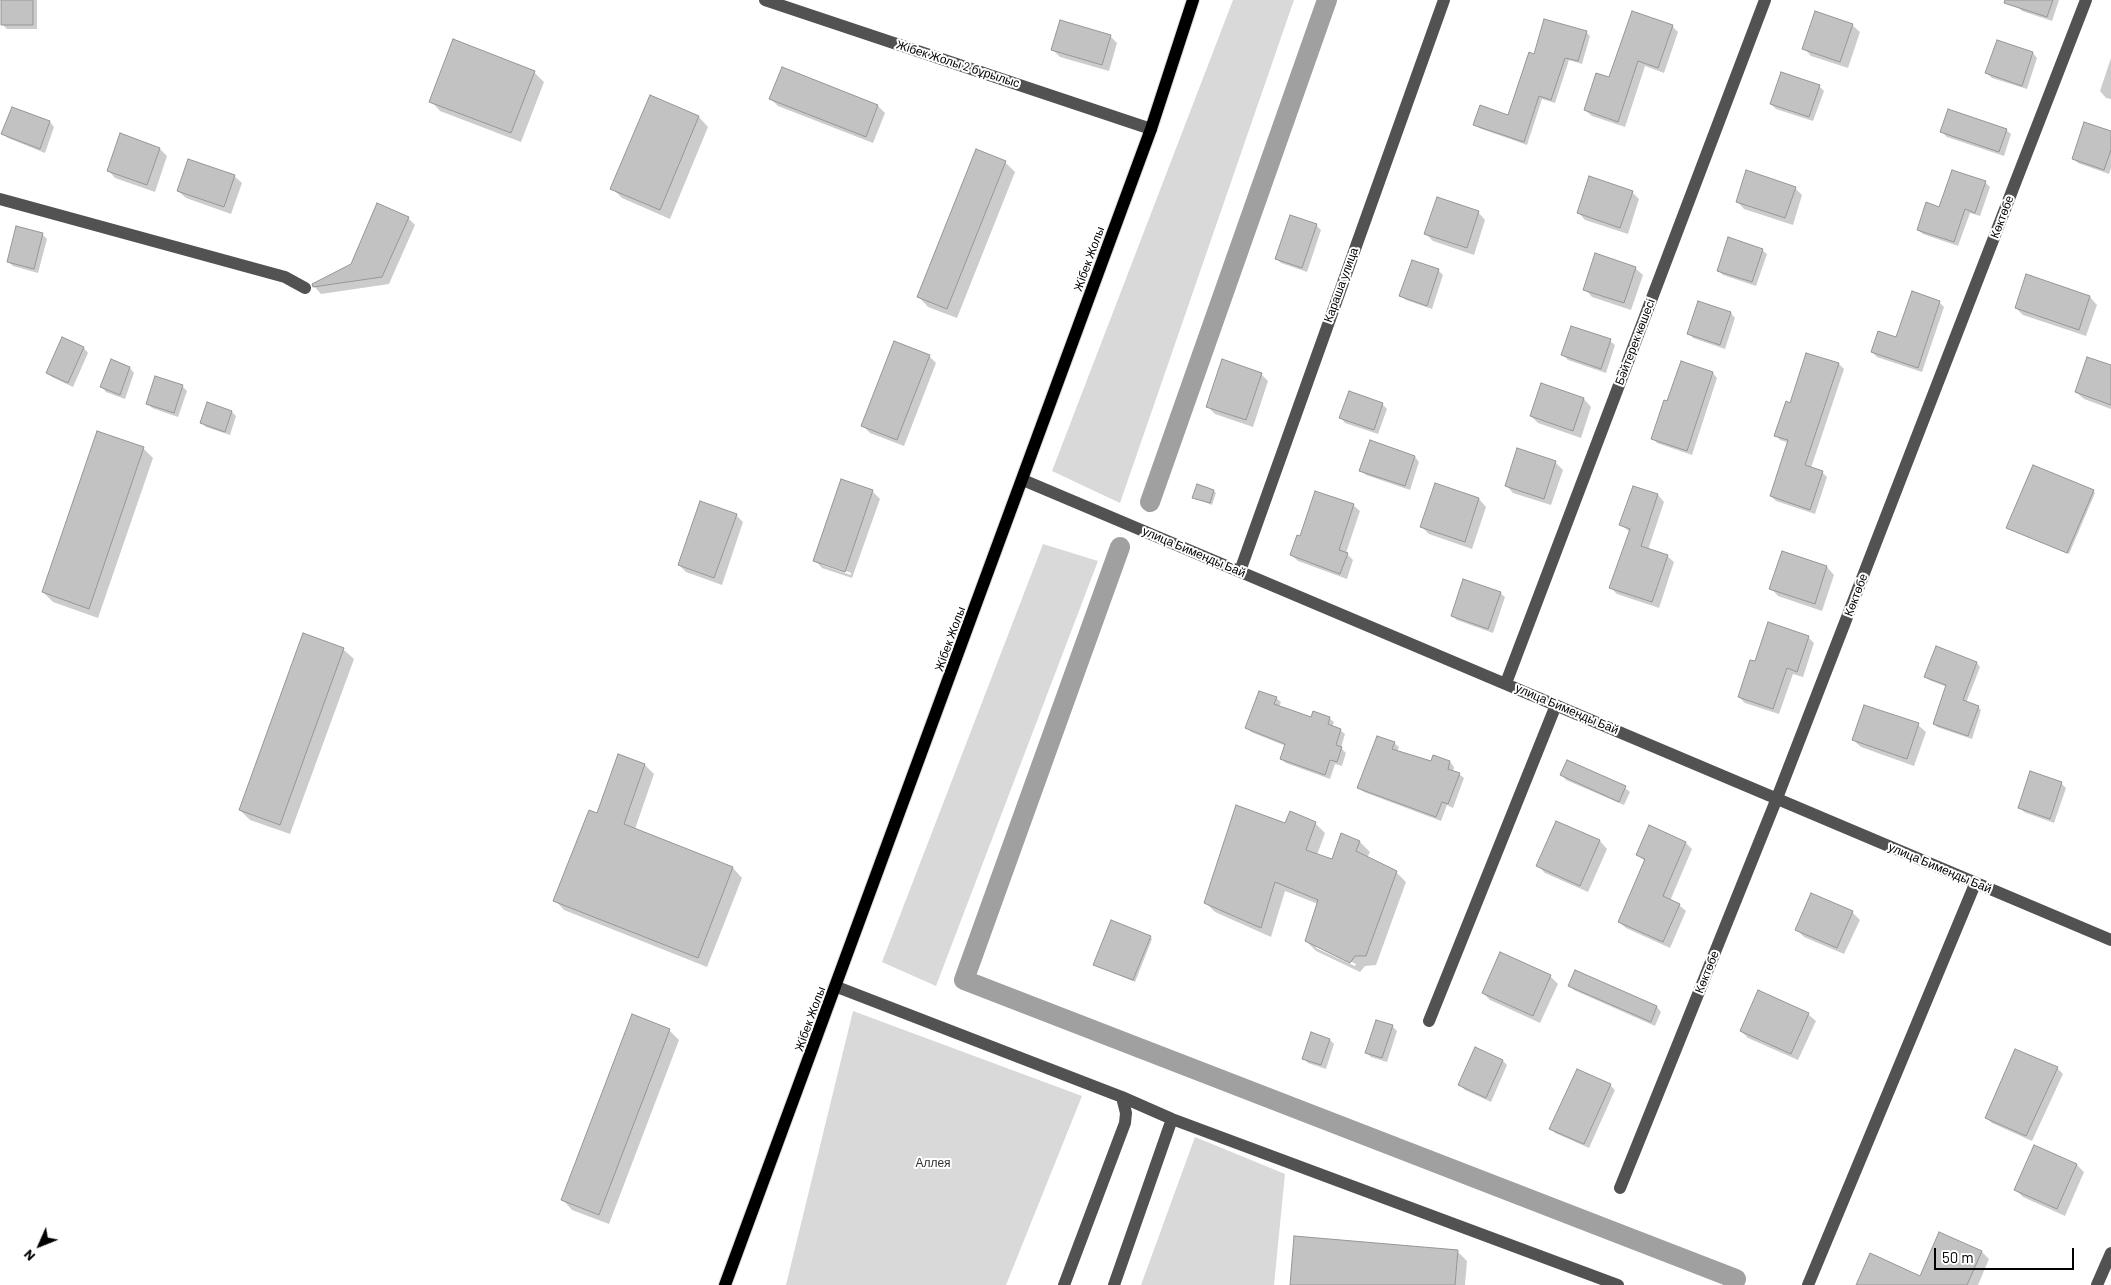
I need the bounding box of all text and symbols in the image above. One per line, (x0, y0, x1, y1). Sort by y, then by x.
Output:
street label: Жібек Жолы 2 бұрылыс (895, 37, 1021, 91)
street label: Көктөбе (1987, 194, 2017, 240)
street label: Жібек Жолы (1071, 225, 1107, 293)
street label: Караша улица (1321, 246, 1361, 324)
street label: Бәйтерек көшесі (1612, 297, 1658, 387)
street label: улица Бименды Бай (1140, 524, 1248, 580)
street label: Көктөбе (1841, 572, 1871, 618)
street label: Жібек Жолы (932, 605, 968, 673)
street label: улица Бименды Бай (1513, 681, 1621, 737)
street label: улица Бименды Бай (1886, 840, 1994, 896)
street label: Көктөбе (1692, 949, 1722, 995)
street label: Жібек Жолы (792, 985, 828, 1053)
park label: Аллея (915, 1156, 951, 1170)
north arrow (15, 1220, 65, 1270)
scale bar (1936, 1238, 2076, 1270)
text: N (20, 1247, 38, 1265)
text: 50 m (1942, 1248, 1974, 1266)

